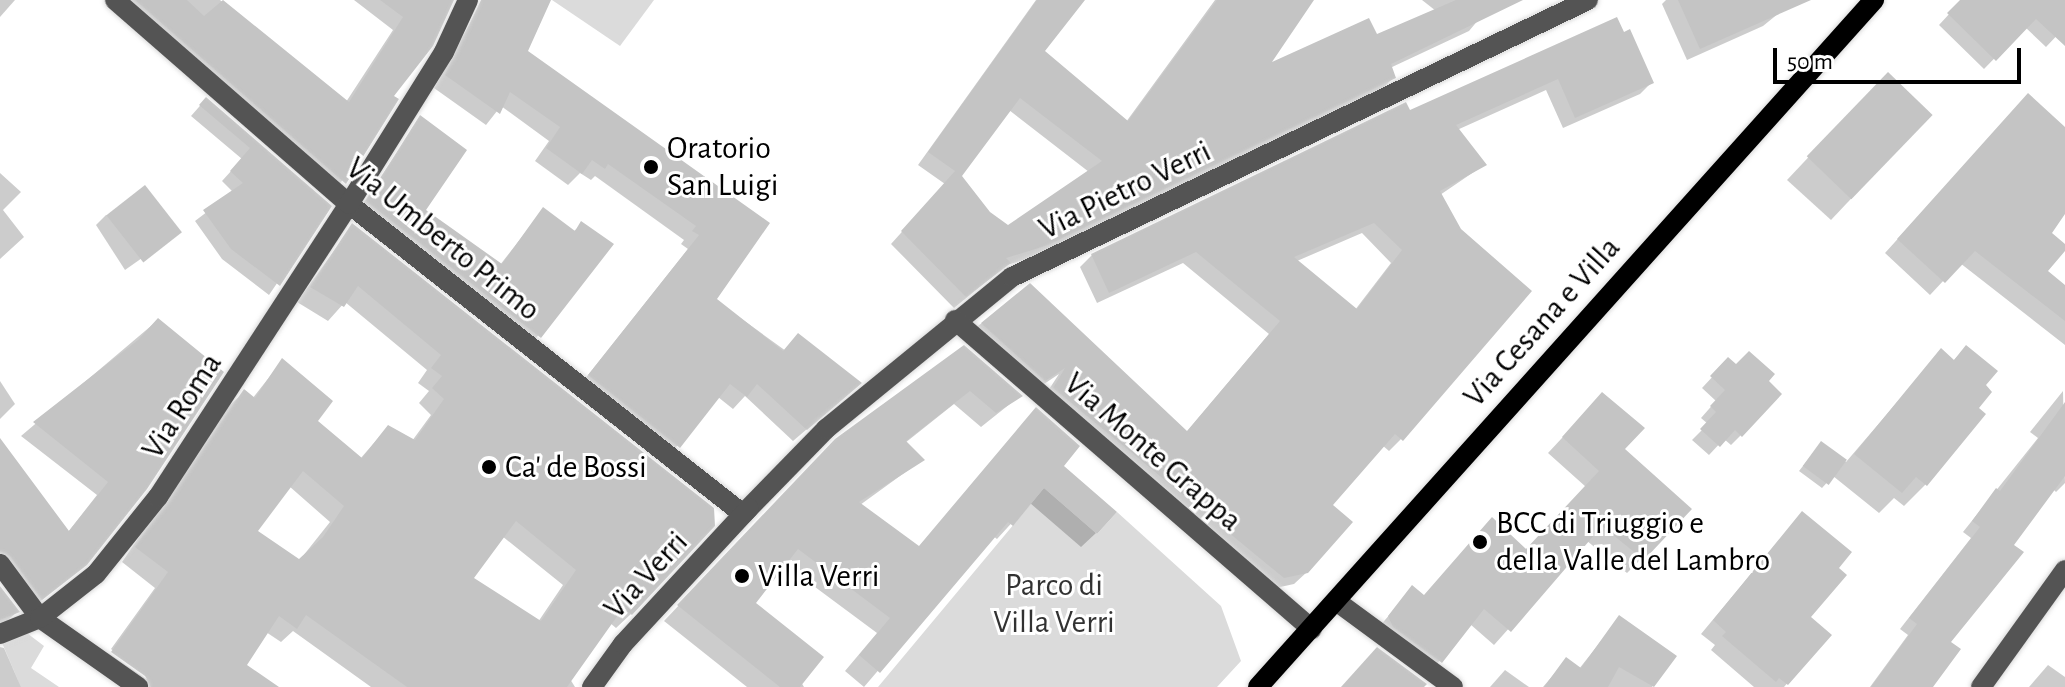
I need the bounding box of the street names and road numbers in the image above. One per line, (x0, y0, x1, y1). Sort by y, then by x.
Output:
street label: Via Pietro Verri (1033, 132, 1217, 248)
street label: Via Umberto Primo (338, 149, 548, 329)
street label: Via Cesana e Villa (1455, 229, 1629, 415)
street label: Via Roma (134, 346, 230, 466)
street label: Via Monte Grappa (1056, 364, 1250, 540)
street label: Via Verri (596, 523, 696, 627)

